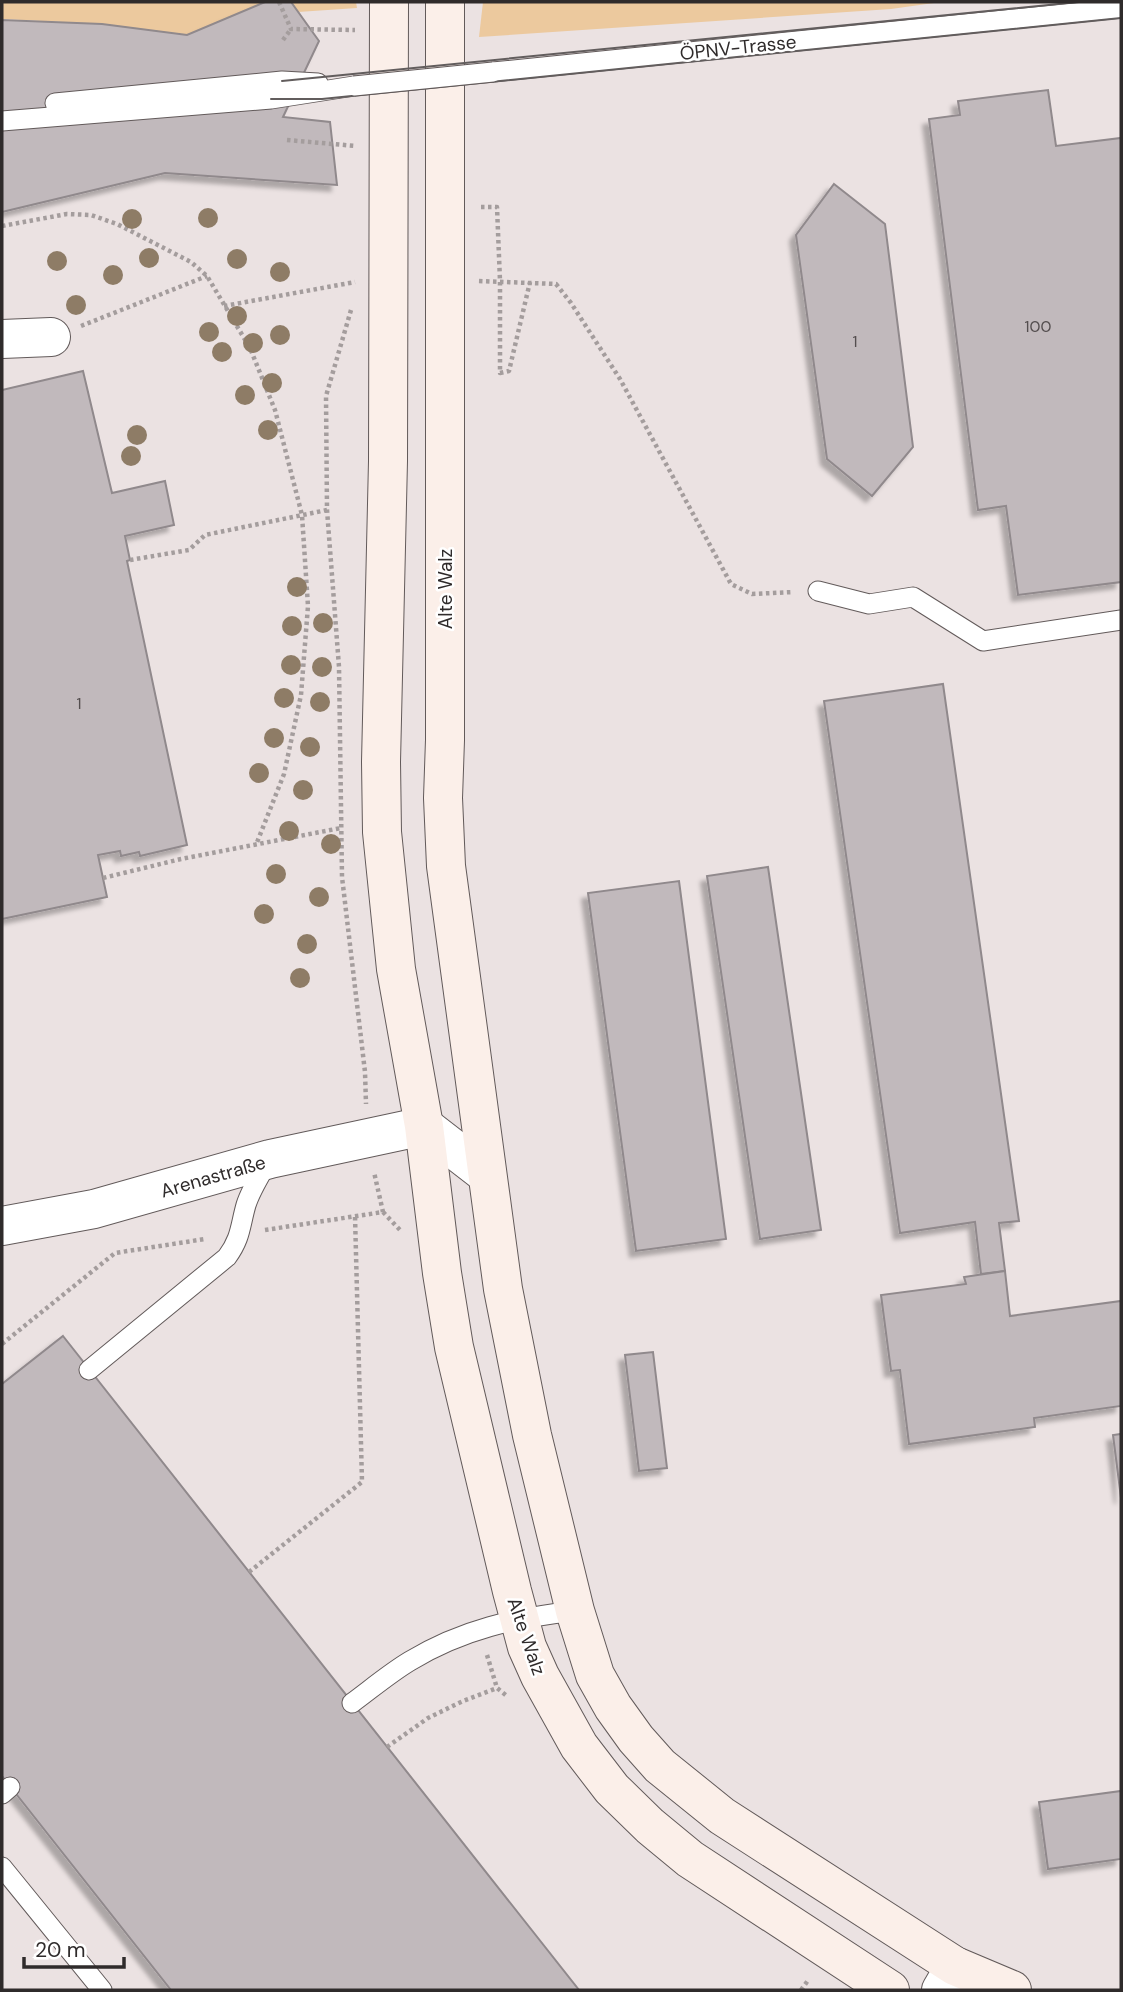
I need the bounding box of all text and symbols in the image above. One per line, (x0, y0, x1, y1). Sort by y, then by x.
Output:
street label: ÖPNV-Trasse (679, 29, 798, 66)
house number: 100 (1025, 316, 1051, 337)
house number: 1 (853, 331, 858, 352)
street label: Alte Walz (433, 549, 458, 629)
house number: 1 (77, 693, 82, 714)
street label: Arenastraße (158, 1150, 269, 1203)
street label: Alte Walz (502, 1594, 551, 1678)
scale bar (24, 1926, 124, 1970)
text: 20 m (35, 1936, 86, 1964)

